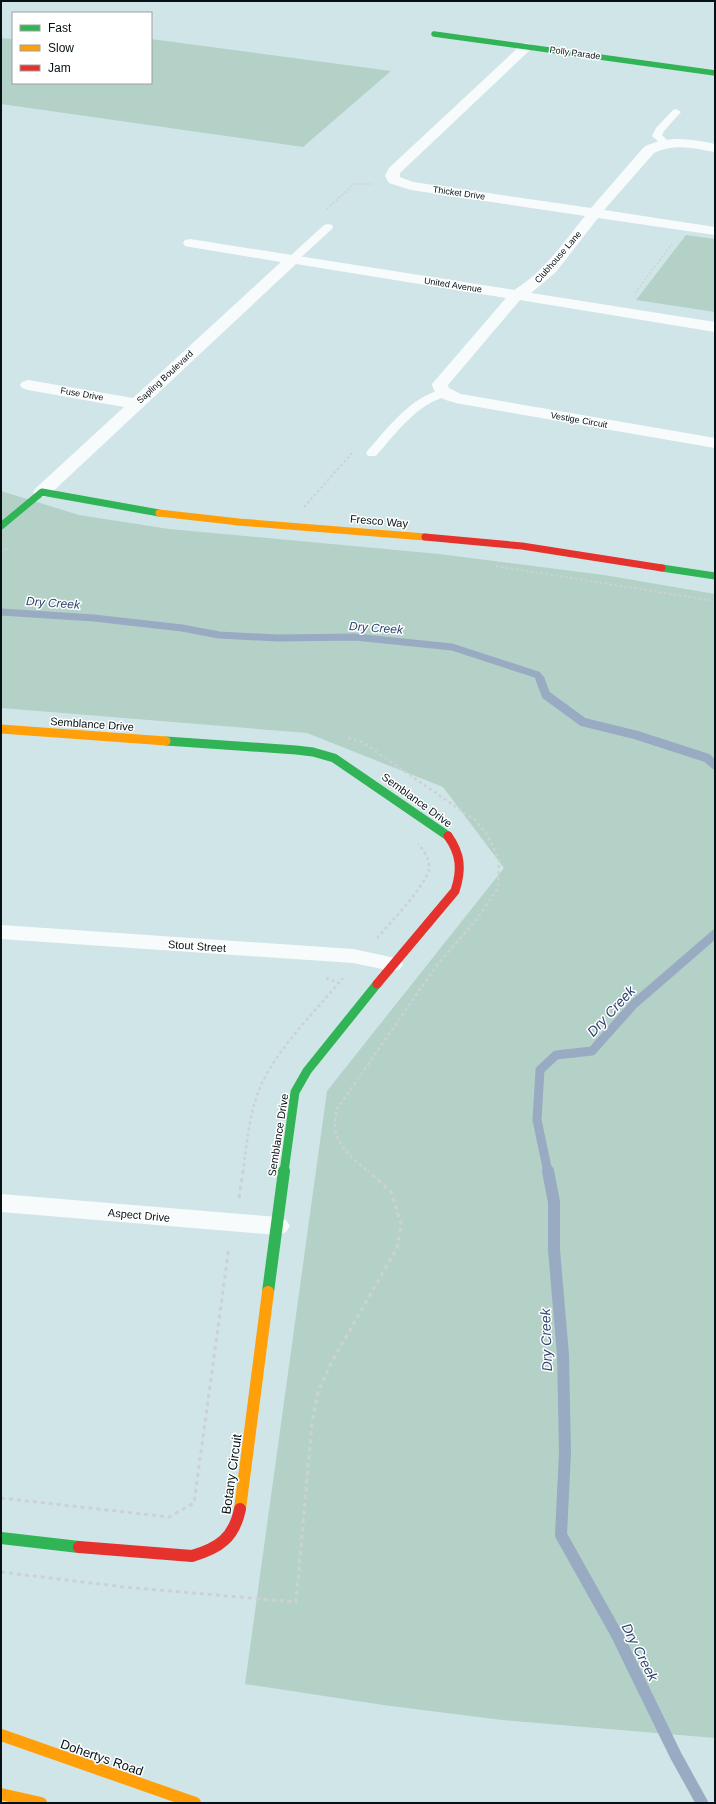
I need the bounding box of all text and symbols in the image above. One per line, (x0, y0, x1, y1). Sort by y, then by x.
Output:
legend (12, 12, 152, 84)
text: Fast (48, 21, 72, 35)
text: Slow (48, 41, 74, 55)
street label: Polly Parade (549, 44, 601, 62)
text: Jam (48, 61, 71, 75)
street label: Thicket Drive (432, 184, 486, 202)
street label: Clubhouse Lane (533, 229, 583, 285)
street label: United Avenue (423, 275, 483, 295)
street label: Sapling Boulevard (135, 348, 195, 406)
street label: Fuse Drive (60, 385, 104, 403)
street label: Vestige Circuit (550, 410, 609, 430)
street label: Fresco Way (349, 512, 409, 530)
water label: Dry Creek (26, 594, 81, 612)
water label: Dry Creek (349, 619, 404, 637)
street label: Semblance Drive (50, 715, 134, 733)
street label: Semblance Drive (380, 771, 454, 829)
street label: Stout Street (168, 938, 226, 954)
water label: Dry Creek (584, 982, 639, 1039)
street label: Semblance Drive (266, 1093, 290, 1177)
street label: Aspect Drive (107, 1206, 171, 1224)
water label: Dry Creek (537, 1307, 555, 1372)
street label: Botany Circuit (218, 1433, 245, 1515)
water label: Dry Creek (619, 1620, 662, 1685)
street label: Dohertys Road (58, 1736, 145, 1779)

